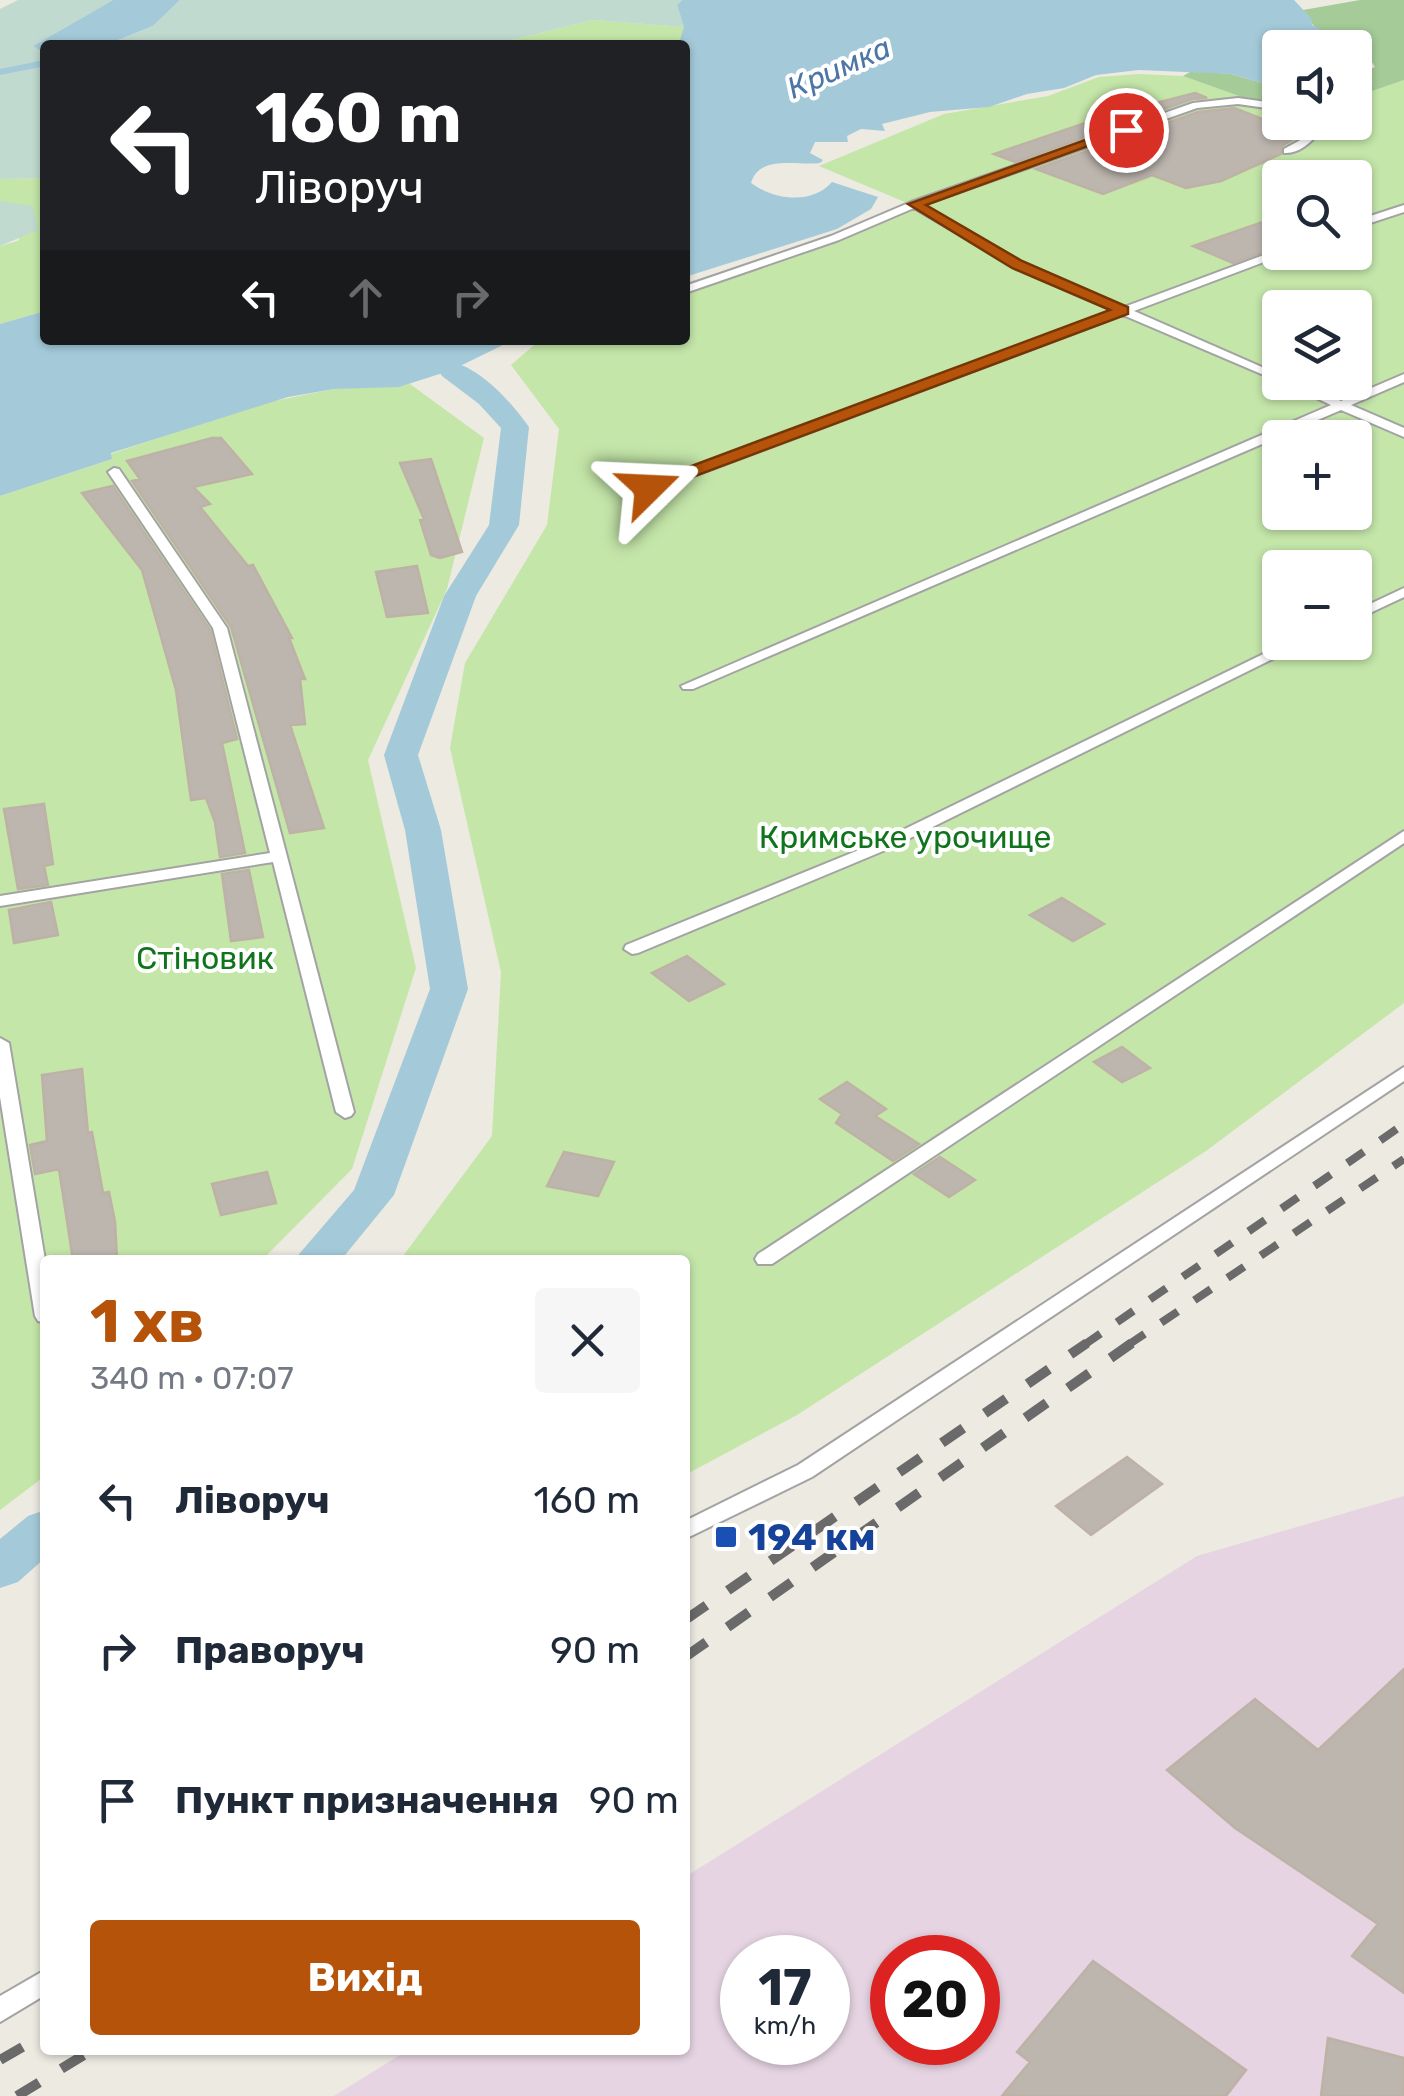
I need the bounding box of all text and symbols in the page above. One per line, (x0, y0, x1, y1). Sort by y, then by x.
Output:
water label: Кримка (782, 29, 896, 107)
map controls (1262, 30, 1372, 660)
button: sound (1262, 30, 1372, 140)
text: 160 m (255, 77, 462, 160)
icon: left (90, 80, 220, 210)
pin (1084, 88, 1169, 173)
icon: arrive (1099, 103, 1154, 158)
button: search (1262, 160, 1372, 270)
text: Ліворуч (255, 161, 424, 214)
icon: left (233, 270, 288, 325)
icon: ahead (338, 270, 393, 325)
icon: right (443, 270, 498, 325)
button: layers (1262, 290, 1372, 400)
button: + (1262, 420, 1372, 530)
position arrow (597, 436, 701, 540)
button: − (1262, 550, 1372, 660)
park label: Кримське урочище (759, 818, 1051, 856)
park label: Стіновик (136, 939, 274, 977)
text: 1 хв (90, 1286, 204, 1357)
button: close (535, 1288, 640, 1393)
text: 340 m · 07:07 (90, 1359, 294, 1397)
icon: left (90, 1473, 145, 1528)
text: Ліворуч (175, 1477, 330, 1523)
text: 160 m (534, 1477, 640, 1523)
place label: 194 км (748, 1514, 876, 1560)
marker: 194 км (713, 1524, 739, 1550)
icon: right (90, 1623, 145, 1678)
text: Праворуч (175, 1627, 365, 1673)
text: 90 m (550, 1627, 640, 1673)
icon: arrive (90, 1773, 145, 1828)
text: Пункт призначення (175, 1777, 559, 1823)
text: 90 m (589, 1777, 679, 1823)
button: Вихід (90, 1920, 640, 2035)
speed limit sign: 20 (870, 1935, 1000, 2065)
text: 17 (758, 1958, 812, 2018)
text: km/h (754, 2011, 816, 2040)

